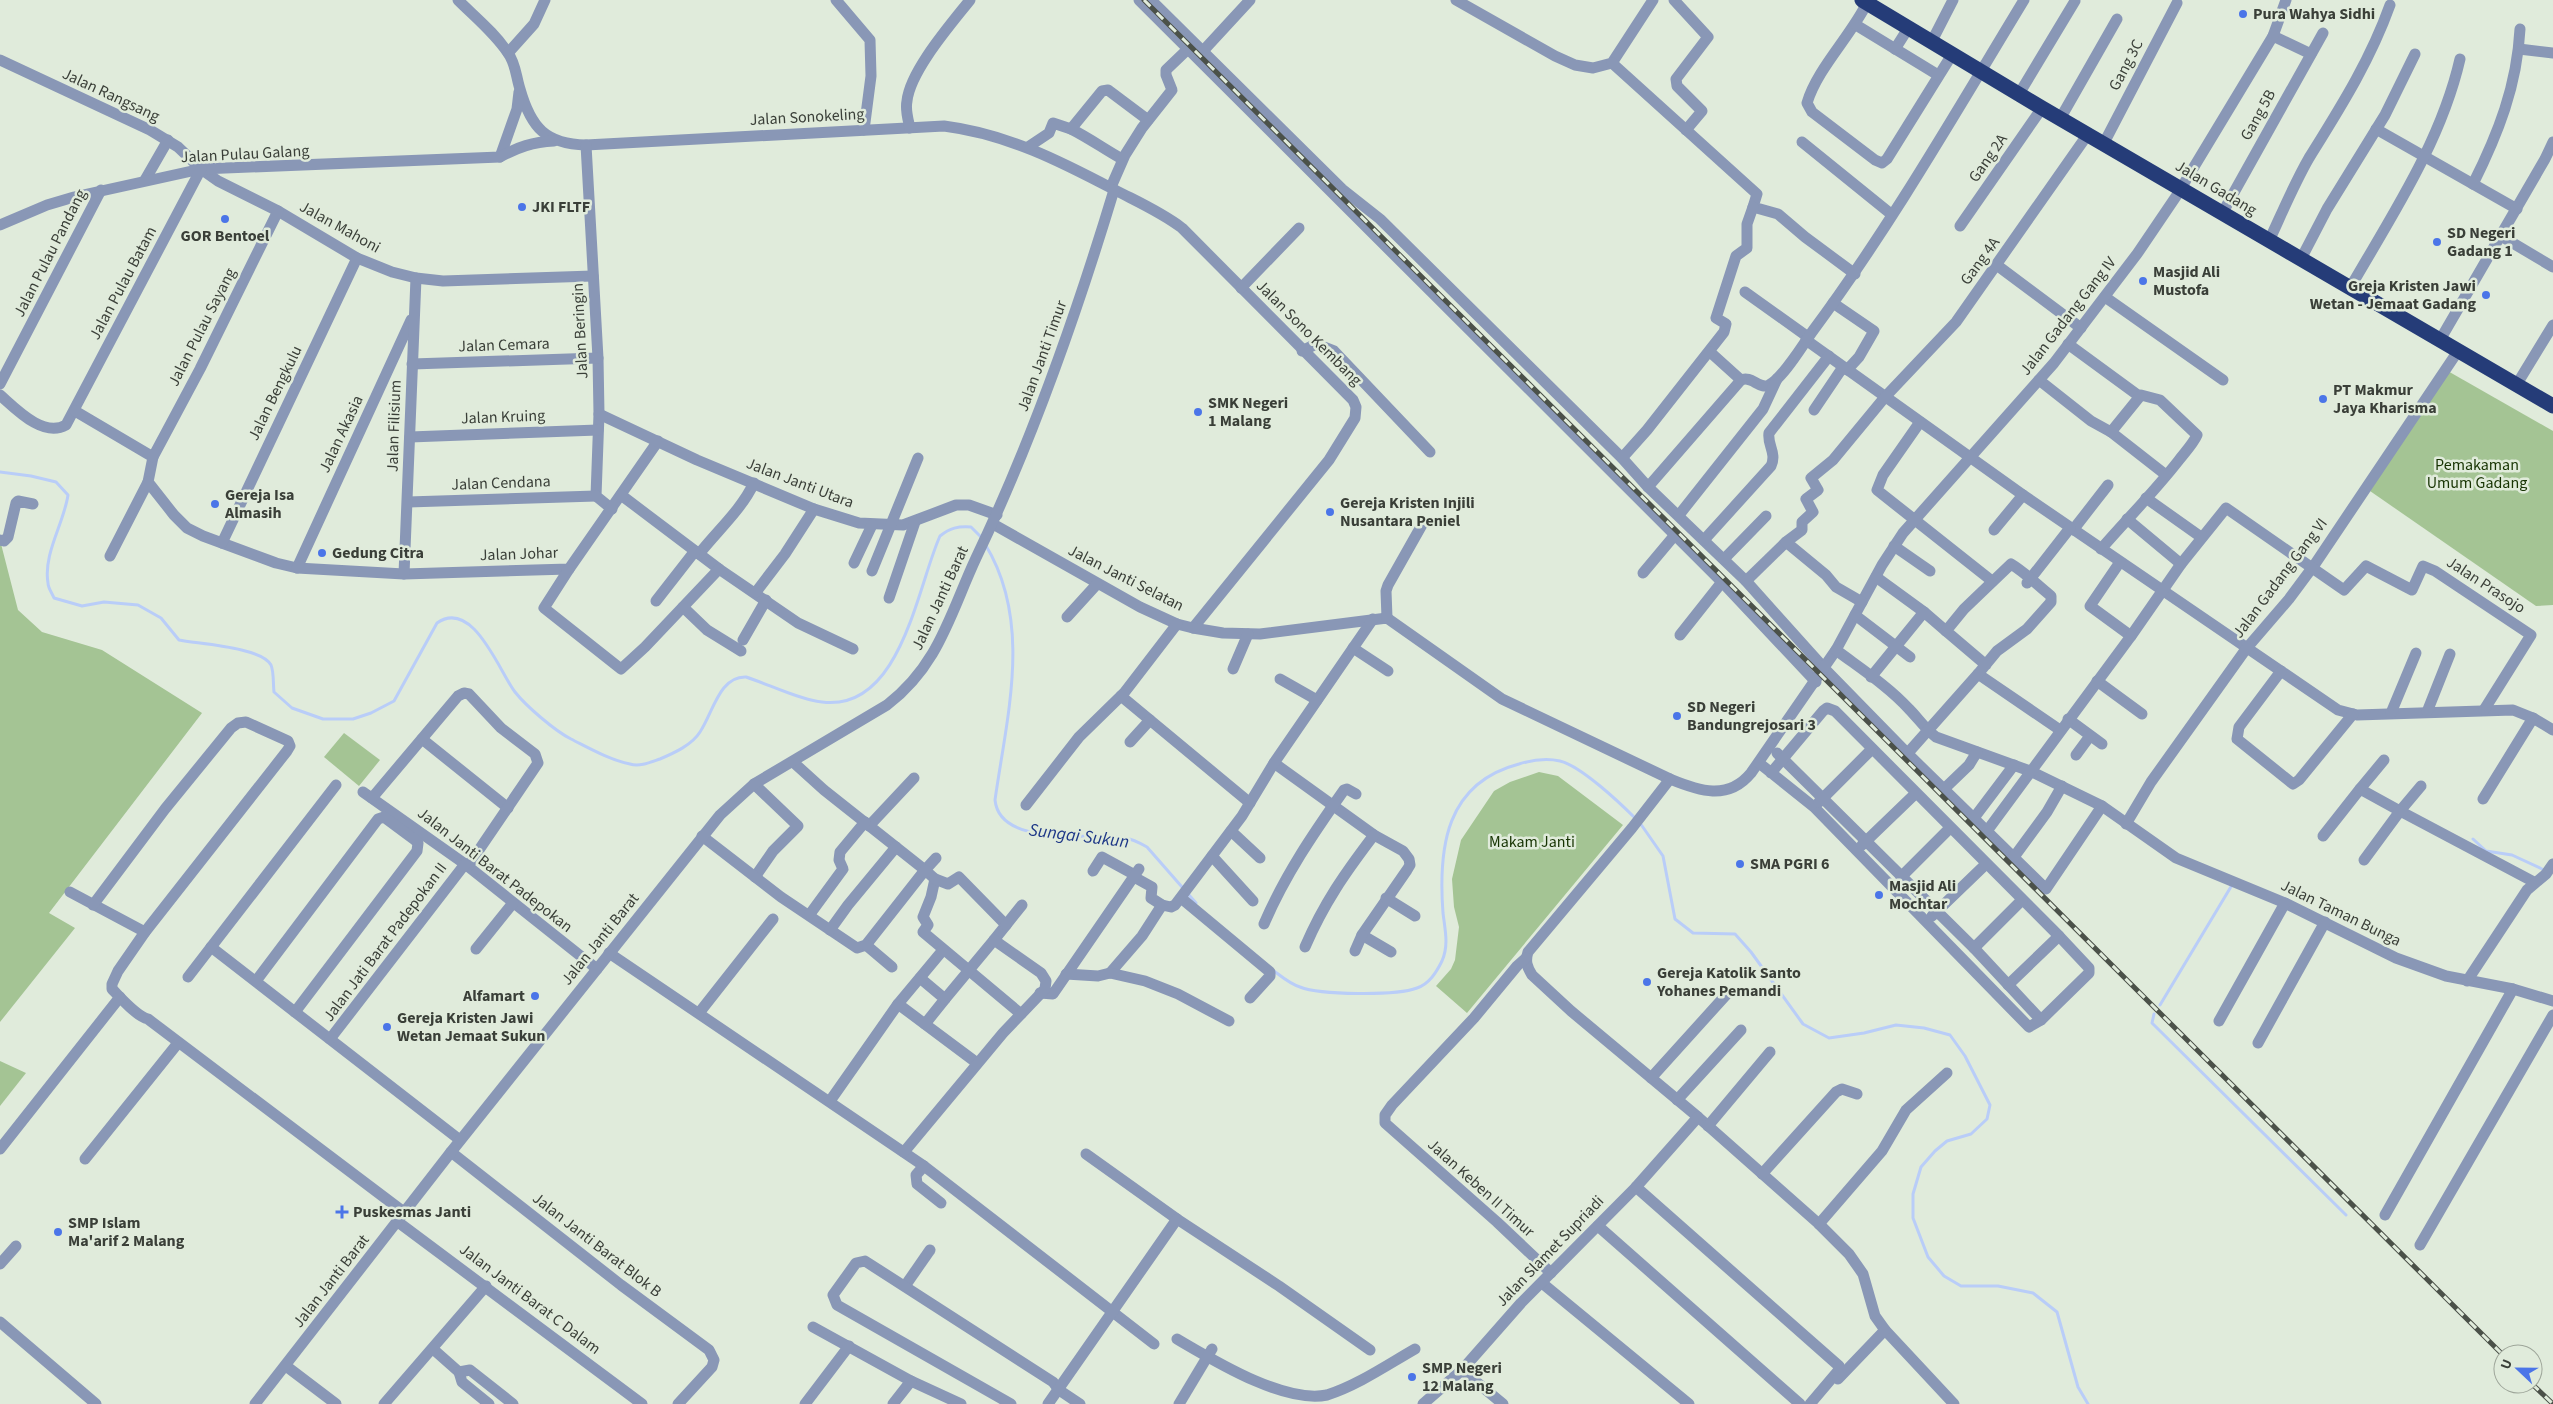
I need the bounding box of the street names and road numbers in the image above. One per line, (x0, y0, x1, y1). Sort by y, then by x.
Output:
street label: Gang 3C (2103, 36, 2149, 94)
street label: Jalan Rangsang (59, 63, 163, 127)
street label: Gang 5B (2235, 85, 2281, 145)
street label: Jalan Sonokeling (749, 103, 865, 131)
street label: Gang 2A (1963, 129, 2013, 187)
street label: Jalan Pulau Galang (180, 140, 310, 168)
street label: Jalan Gadang (2171, 155, 2261, 221)
street label: Jalan Pulau Pandang (8, 185, 92, 321)
street label: Jalan Mahoni (295, 196, 385, 258)
street label: Jalan Pulau Batam (84, 223, 162, 343)
street label: Gang 4A (1955, 232, 2005, 290)
street label: Jalan Gadang Gang IV (2015, 251, 2122, 380)
street label: Jalan Pulau Sayang (163, 264, 241, 390)
street label: Jalan Sono Kembang (1251, 275, 1367, 391)
street label: Jalan Beringin (566, 282, 594, 380)
street label: Jalan Janti Timur (1012, 297, 1072, 415)
street label: Jalan Cemara (458, 332, 550, 358)
street label: Jalan Bengkulu (242, 342, 308, 444)
street label: Jalan Filisium (381, 379, 407, 473)
street label: Jalan Akasia (313, 392, 369, 476)
street label: Jalan Kruing (461, 405, 545, 429)
street label: Jalan Janti Utara (743, 452, 857, 514)
street label: Jalan Cendana (451, 470, 551, 496)
street label: Jalan Gadang Gang VI (2228, 513, 2332, 643)
street label: Jalan Janti Selatan (1064, 539, 1188, 617)
street label: Jalan Johar (479, 542, 559, 566)
street label: Jalan Janti Barat (906, 542, 974, 654)
street label: Jalan Prasojo (2442, 551, 2530, 619)
street label: Jalan Janti Barat Padepokan (413, 802, 577, 938)
street label: Jalan Jati Barat Padepokan II (318, 858, 452, 1026)
street label: Jalan Taman Bunga (2277, 874, 2405, 952)
street label: Jalan Janti Barat (556, 888, 644, 990)
street label: Jalan Keben II Timur (1423, 1134, 1540, 1242)
street label: Jalan Janti Barat Blok B (528, 1187, 666, 1303)
street label: Jalan Slamet Supriadi (1491, 1191, 1609, 1311)
street label: Jalan Janti Barat (288, 1229, 375, 1332)
street label: Jalan Janti Barat C Dalam (455, 1239, 605, 1359)

